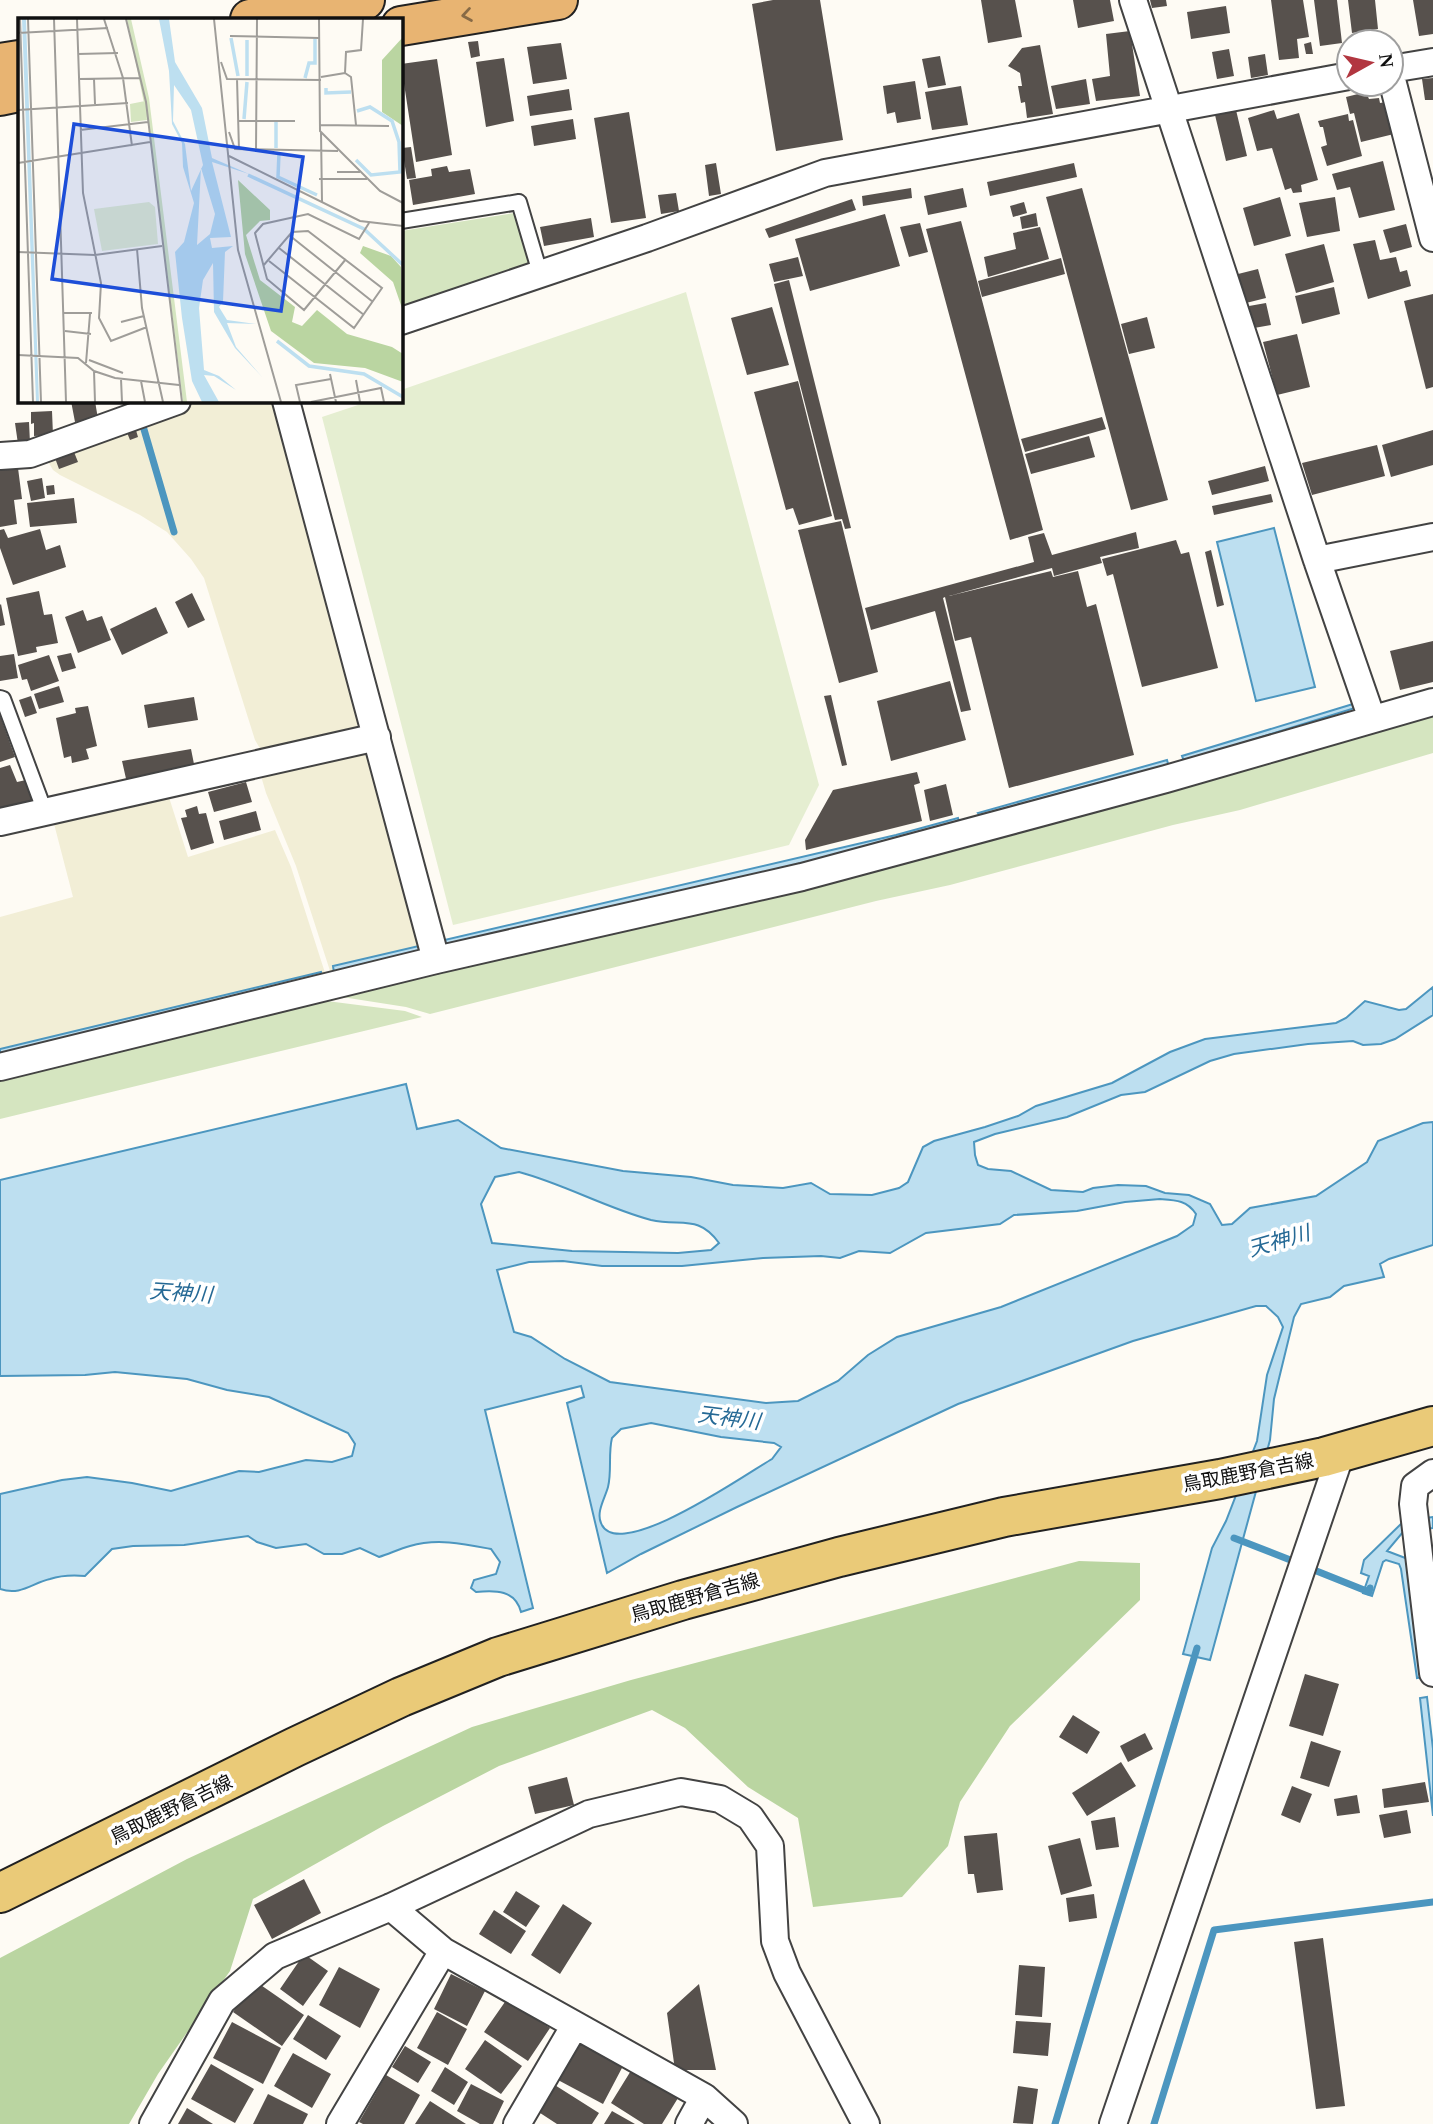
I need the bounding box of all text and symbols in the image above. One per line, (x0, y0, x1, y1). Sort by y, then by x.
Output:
one-way arrow (461, 7, 473, 22)
inset map (18, 18, 402, 402)
north arrow (1335, 28, 1405, 98)
text: N (1375, 52, 1398, 69)
water label: 天神川 (1245, 1220, 1315, 1261)
water label: 天神川 (149, 1279, 215, 1307)
water label: 天神川 (696, 1402, 764, 1434)
street label: 鳥取鹿野倉吉線 (1181, 1449, 1315, 1495)
street label: 鳥取鹿野倉吉線 (628, 1569, 762, 1626)
street label: 鳥取鹿野倉吉線 (107, 1771, 236, 1848)

